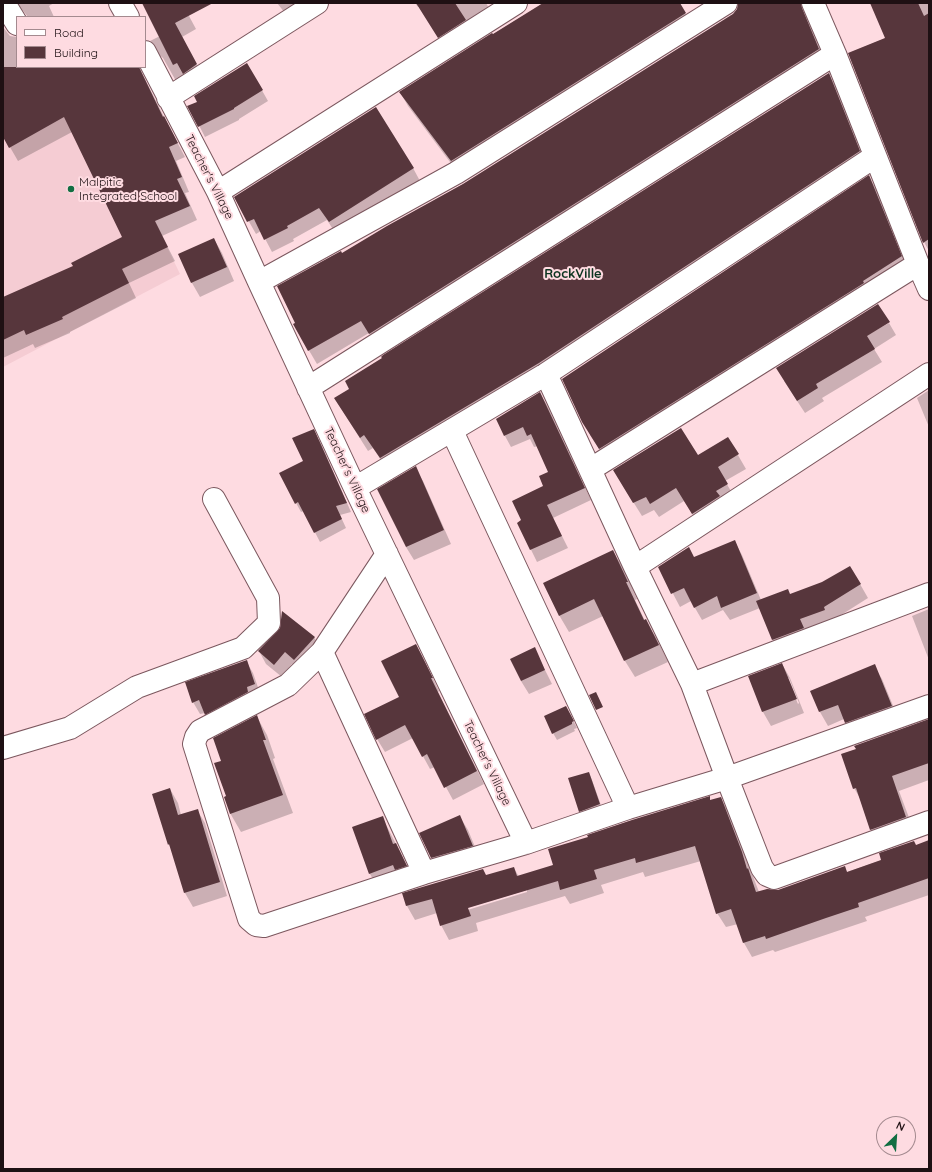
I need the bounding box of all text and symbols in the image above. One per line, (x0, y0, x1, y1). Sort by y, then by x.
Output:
legend (16, 16, 146, 68)
text: Road (54, 25, 84, 40)
text: Building (54, 45, 98, 60)
street label: Teacher's Village (181, 132, 237, 222)
place label: Malpitic Integrated School (79, 175, 177, 203)
marker: Malpitic Integrated School (66, 184, 76, 194)
district label: RockVille (544, 266, 602, 282)
street label: Teacher's Village (321, 425, 373, 515)
street label: Teacher's Village (460, 718, 514, 808)
north arrow (876, 1116, 916, 1156)
text: N (894, 1118, 907, 1134)

